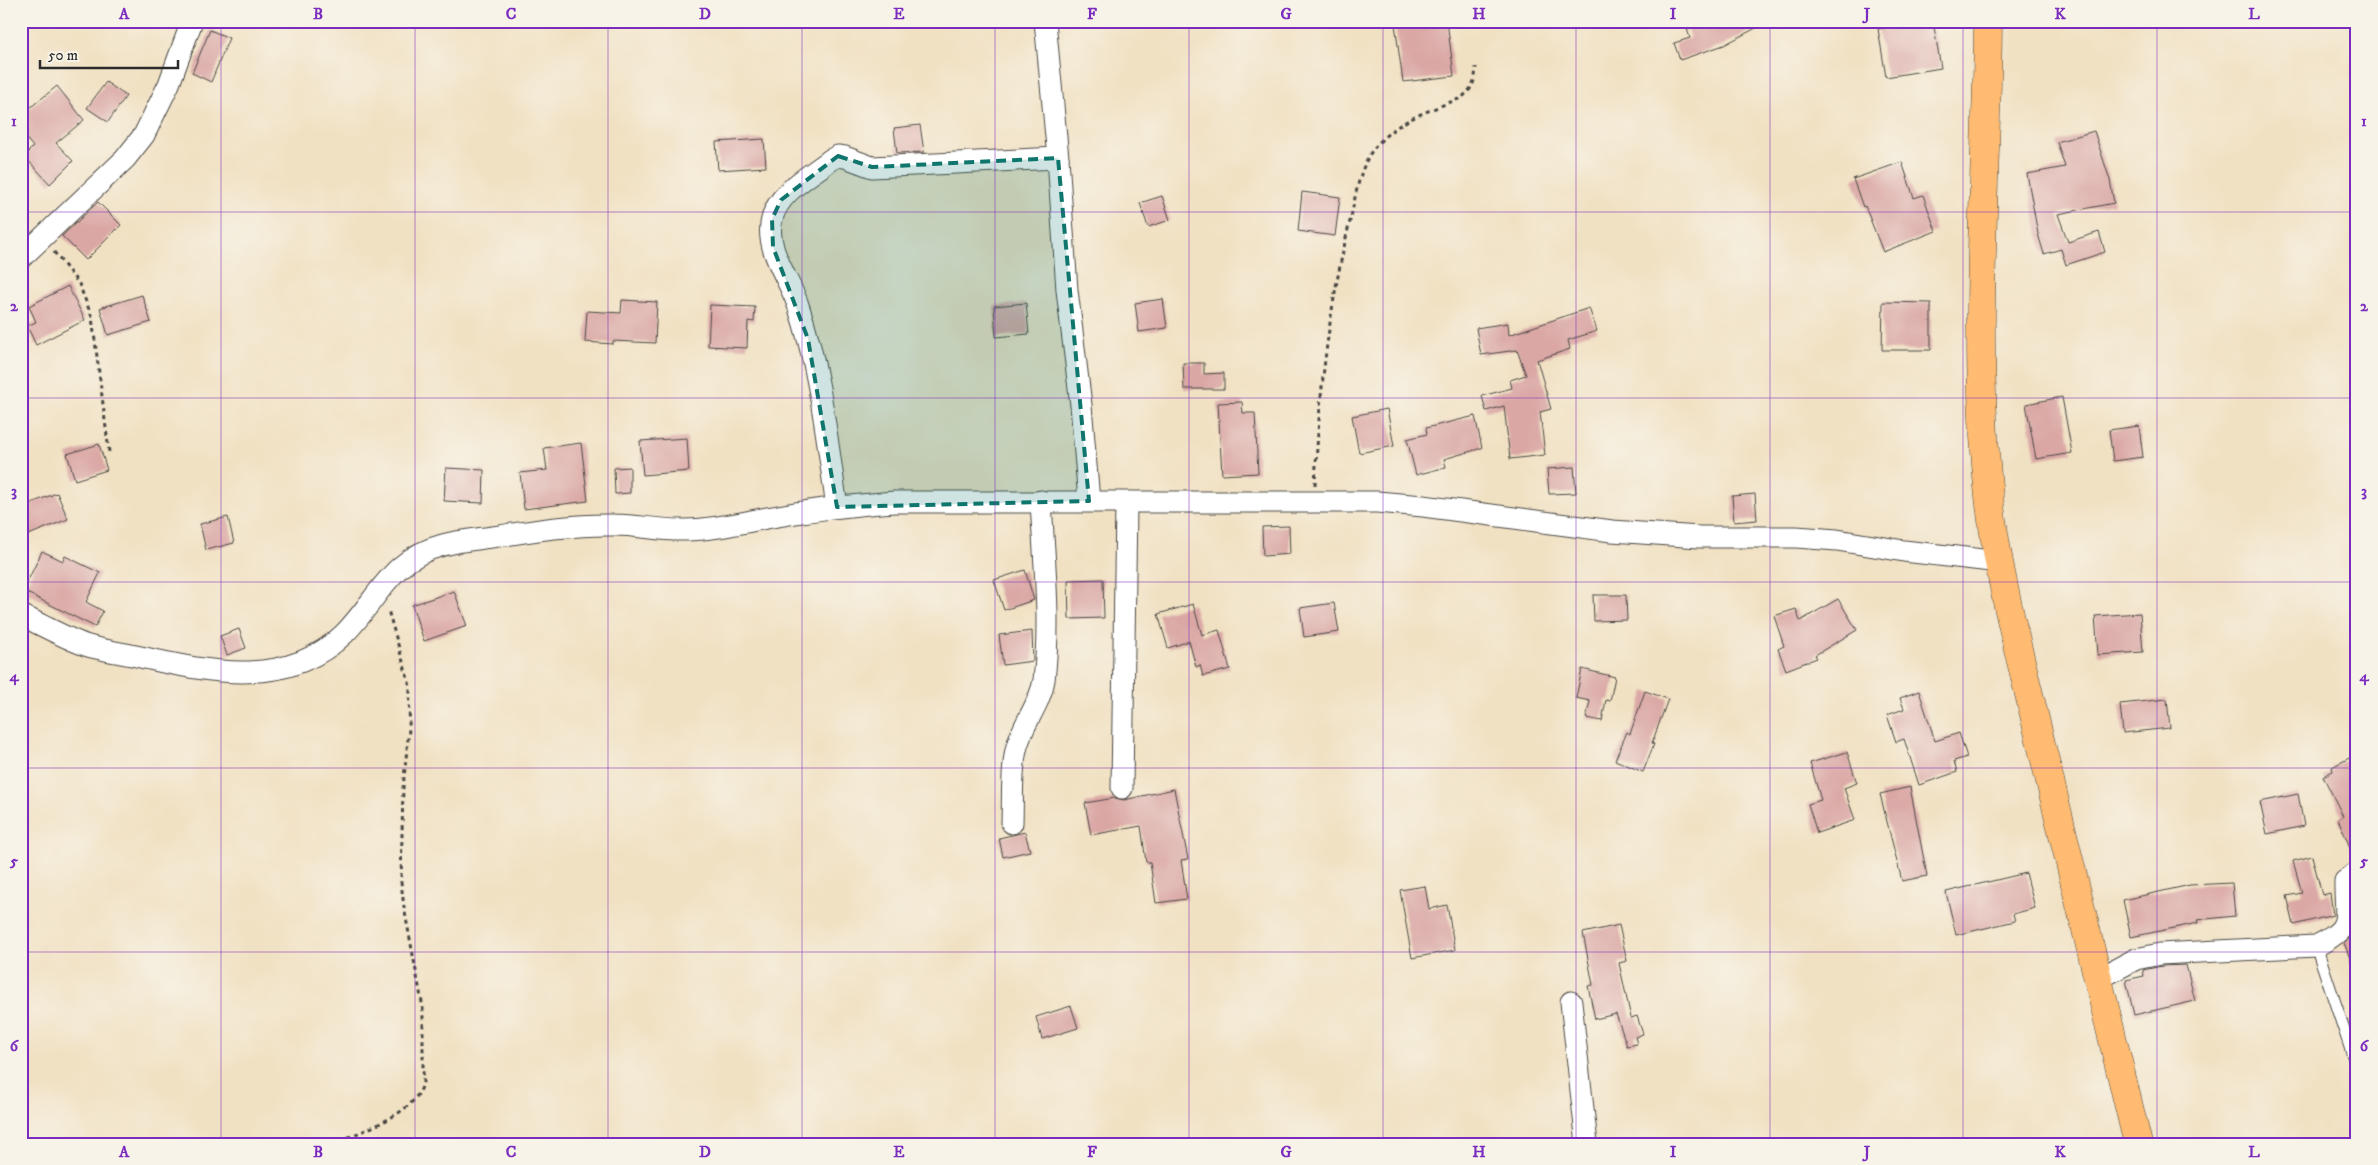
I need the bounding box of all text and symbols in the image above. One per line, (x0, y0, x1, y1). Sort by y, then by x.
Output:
text: A (118, 4, 130, 24)
text: B (313, 4, 323, 24)
text: C (506, 4, 516, 24)
text: D (699, 4, 711, 24)
text: E (893, 4, 905, 24)
text: F (1087, 4, 1097, 24)
text: G (1280, 4, 1292, 24)
text: H (1472, 4, 1486, 24)
text: I (1670, 4, 1677, 24)
text: J (1862, 4, 1871, 24)
text: K (2054, 4, 2066, 24)
text: L (2248, 4, 2260, 24)
scale bar (40, 38, 178, 70)
text: 50 m (48, 46, 78, 65)
text: 1 (11, 111, 17, 131)
text: 1 (2361, 111, 2367, 131)
text: 2 (10, 296, 19, 316)
text: 2 (2360, 296, 2369, 316)
text: 3 (11, 481, 17, 501)
text: 3 (2361, 481, 2367, 501)
text: 4 (8, 666, 19, 686)
text: 4 (2358, 666, 2369, 686)
text: 5 (9, 851, 18, 871)
text: 5 (2359, 851, 2368, 871)
text: 6 (10, 1036, 20, 1056)
text: 6 (2360, 1036, 2370, 1056)
text: A (118, 1142, 130, 1162)
text: B (313, 1142, 323, 1162)
text: C (506, 1142, 516, 1162)
text: D (699, 1142, 711, 1162)
text: E (893, 1142, 905, 1162)
text: F (1087, 1142, 1097, 1162)
text: G (1280, 1142, 1292, 1162)
text: H (1472, 1142, 1486, 1162)
text: I (1670, 1142, 1677, 1162)
text: J (1862, 1142, 1871, 1162)
text: K (2054, 1142, 2066, 1162)
text: L (2248, 1142, 2260, 1162)

